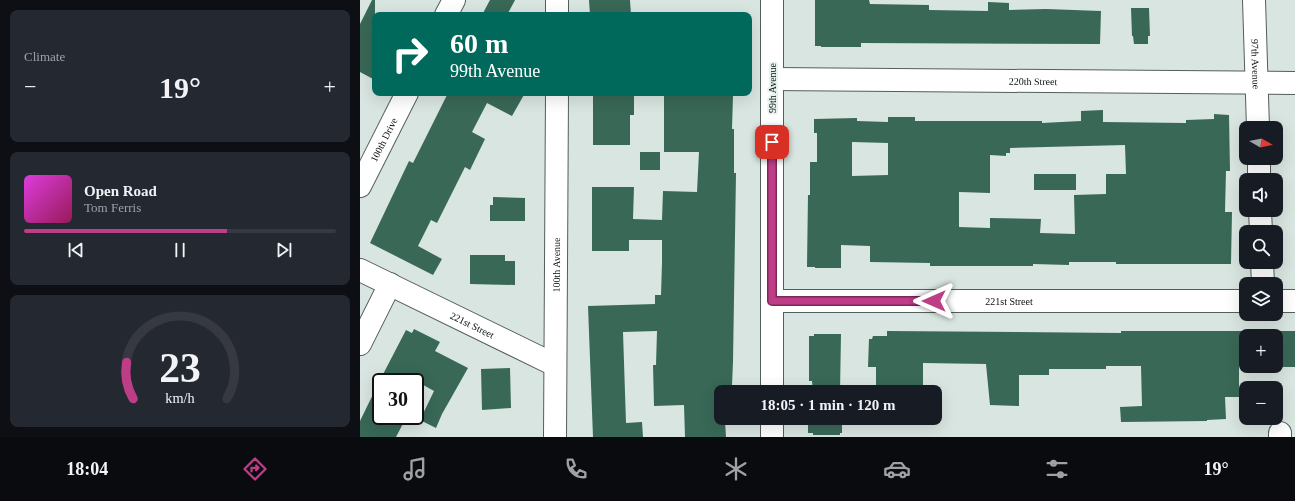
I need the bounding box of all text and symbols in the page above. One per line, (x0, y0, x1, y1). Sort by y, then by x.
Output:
icon: right (384, 28, 436, 80)
text: 60 m (450, 28, 508, 59)
street label: 97th Avenue (1250, 39, 1262, 90)
text: Climate (24, 49, 65, 64)
text: 99th Avenue (450, 61, 540, 81)
street label: 99th Avenue (767, 62, 778, 113)
text: 19° (159, 71, 201, 104)
text: − (24, 74, 36, 99)
text: + (324, 74, 336, 99)
street label: 220th Street (1009, 75, 1058, 87)
street label: 100th Drive (368, 115, 399, 164)
north arrow (1239, 121, 1283, 165)
map controls (1239, 121, 1283, 425)
pin (755, 125, 789, 159)
icon: arrive (761, 131, 783, 153)
button: sound (1239, 173, 1283, 217)
text: Open Road (84, 183, 157, 199)
text: Tom Ferris (84, 200, 141, 215)
button: search (1239, 225, 1283, 269)
street label: 100th Avenue (550, 237, 562, 293)
icon: previous (65, 239, 87, 261)
icon: pause (169, 239, 191, 261)
icon: next (273, 239, 295, 261)
button: layers (1239, 277, 1283, 321)
position arrow (913, 280, 955, 322)
street label: 221st Street (985, 296, 1033, 307)
street label: 221st Street (449, 309, 496, 340)
button: + (1239, 329, 1283, 373)
text: 23 (159, 345, 201, 391)
speed limit sign: 30 (372, 373, 424, 425)
button: − (1239, 381, 1283, 425)
text: km/h (165, 389, 195, 405)
text: 18:05 · 1 min · 120 m (761, 397, 896, 413)
icon: directions (241, 455, 269, 483)
icon: music (401, 455, 429, 483)
icon: phone (562, 455, 590, 483)
icon: climate (722, 455, 750, 483)
icon: car (883, 455, 911, 483)
icon: filters (1043, 455, 1071, 483)
text: 18:04 (66, 459, 108, 479)
text: 19° (1204, 459, 1229, 479)

